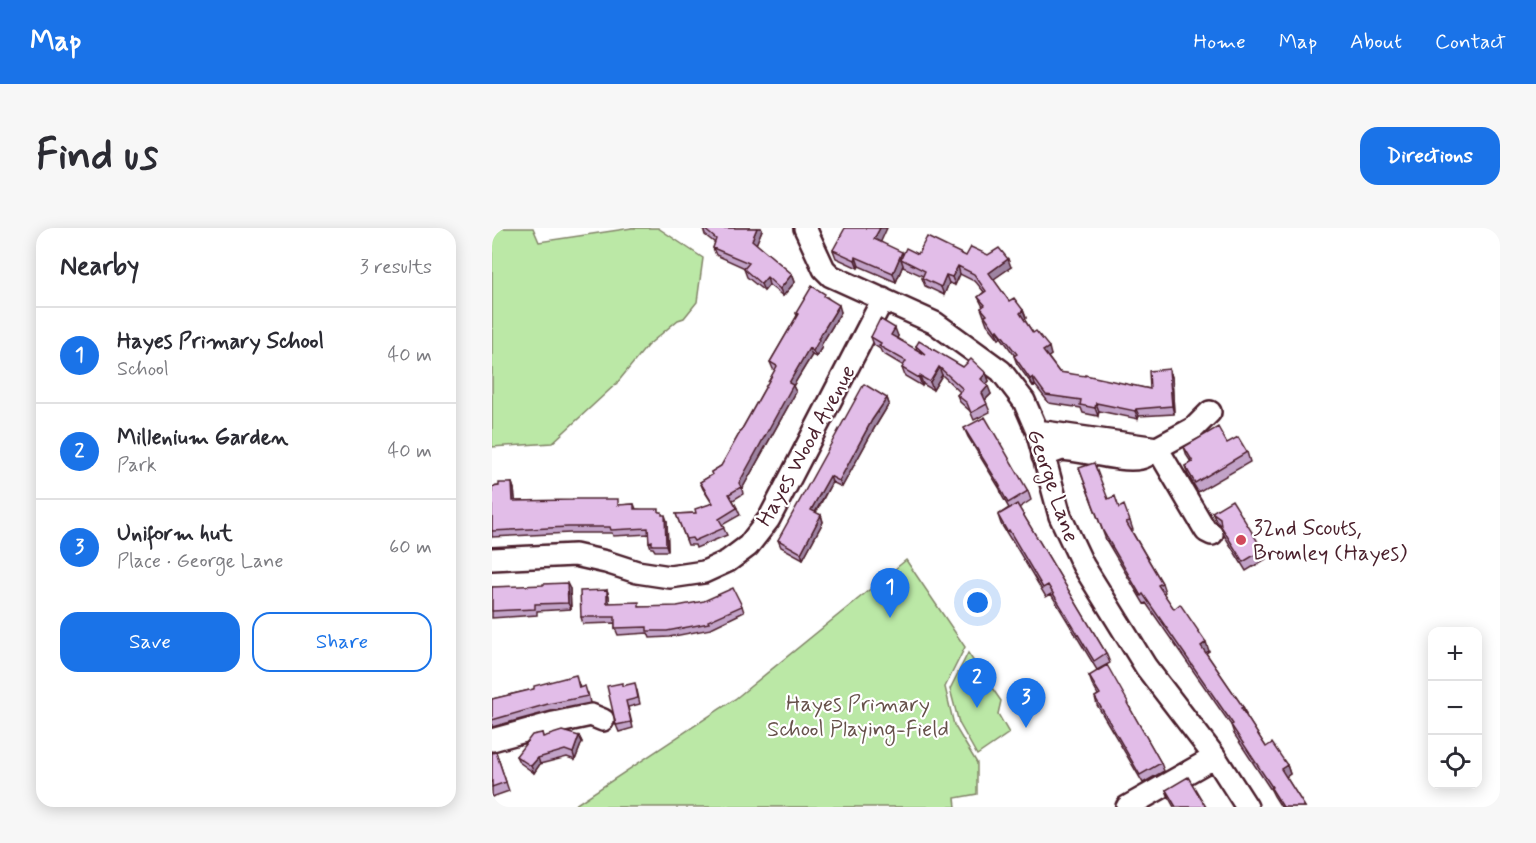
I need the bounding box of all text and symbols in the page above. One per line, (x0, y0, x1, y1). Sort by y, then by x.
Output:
text: Map (30, 24, 81, 61)
text: Home (1194, 28, 1246, 56)
text: Map (1279, 28, 1317, 56)
text: About (1350, 28, 1402, 56)
text: Contact (1435, 28, 1506, 56)
button: Directions (1360, 127, 1500, 185)
text: Find us (36, 129, 158, 184)
text: Nearby (60, 250, 139, 284)
text: 3 results (360, 254, 432, 281)
text: Hayes Primary School (117, 328, 324, 356)
text: 1 (75, 342, 84, 369)
text: 40 m (388, 342, 432, 369)
text: School (117, 356, 169, 383)
street label: Hayes Wood Avenue (751, 360, 863, 532)
text: Millenium Garden (117, 424, 288, 452)
street label: George Lane (1017, 425, 1085, 547)
text: 2 (75, 438, 84, 465)
text: 40 m (388, 438, 432, 465)
text: Park (117, 452, 157, 479)
place label: 32nd Scouts, Bromley (Hayes) (1253, 515, 1407, 568)
text: Uniform hut (117, 520, 233, 548)
marker: 32nd Scouts, Bromley (Hayes) (1234, 533, 1248, 547)
text: 3 (75, 534, 84, 561)
text: 60 m (389, 534, 432, 561)
text: Place · George Lane (117, 548, 283, 575)
pin: 1 (870, 568, 910, 618)
your location (963, 588, 992, 617)
button: Save (60, 612, 240, 672)
button: Share (252, 612, 432, 672)
map controls (1428, 627, 1482, 789)
button: + (1428, 627, 1482, 681)
pin: 2 (958, 658, 996, 708)
pin: 3 (1006, 678, 1046, 728)
button: − (1428, 681, 1482, 735)
park label: Hayes Primary School Playing-Field (767, 691, 949, 747)
button: locate (1428, 735, 1482, 789)

